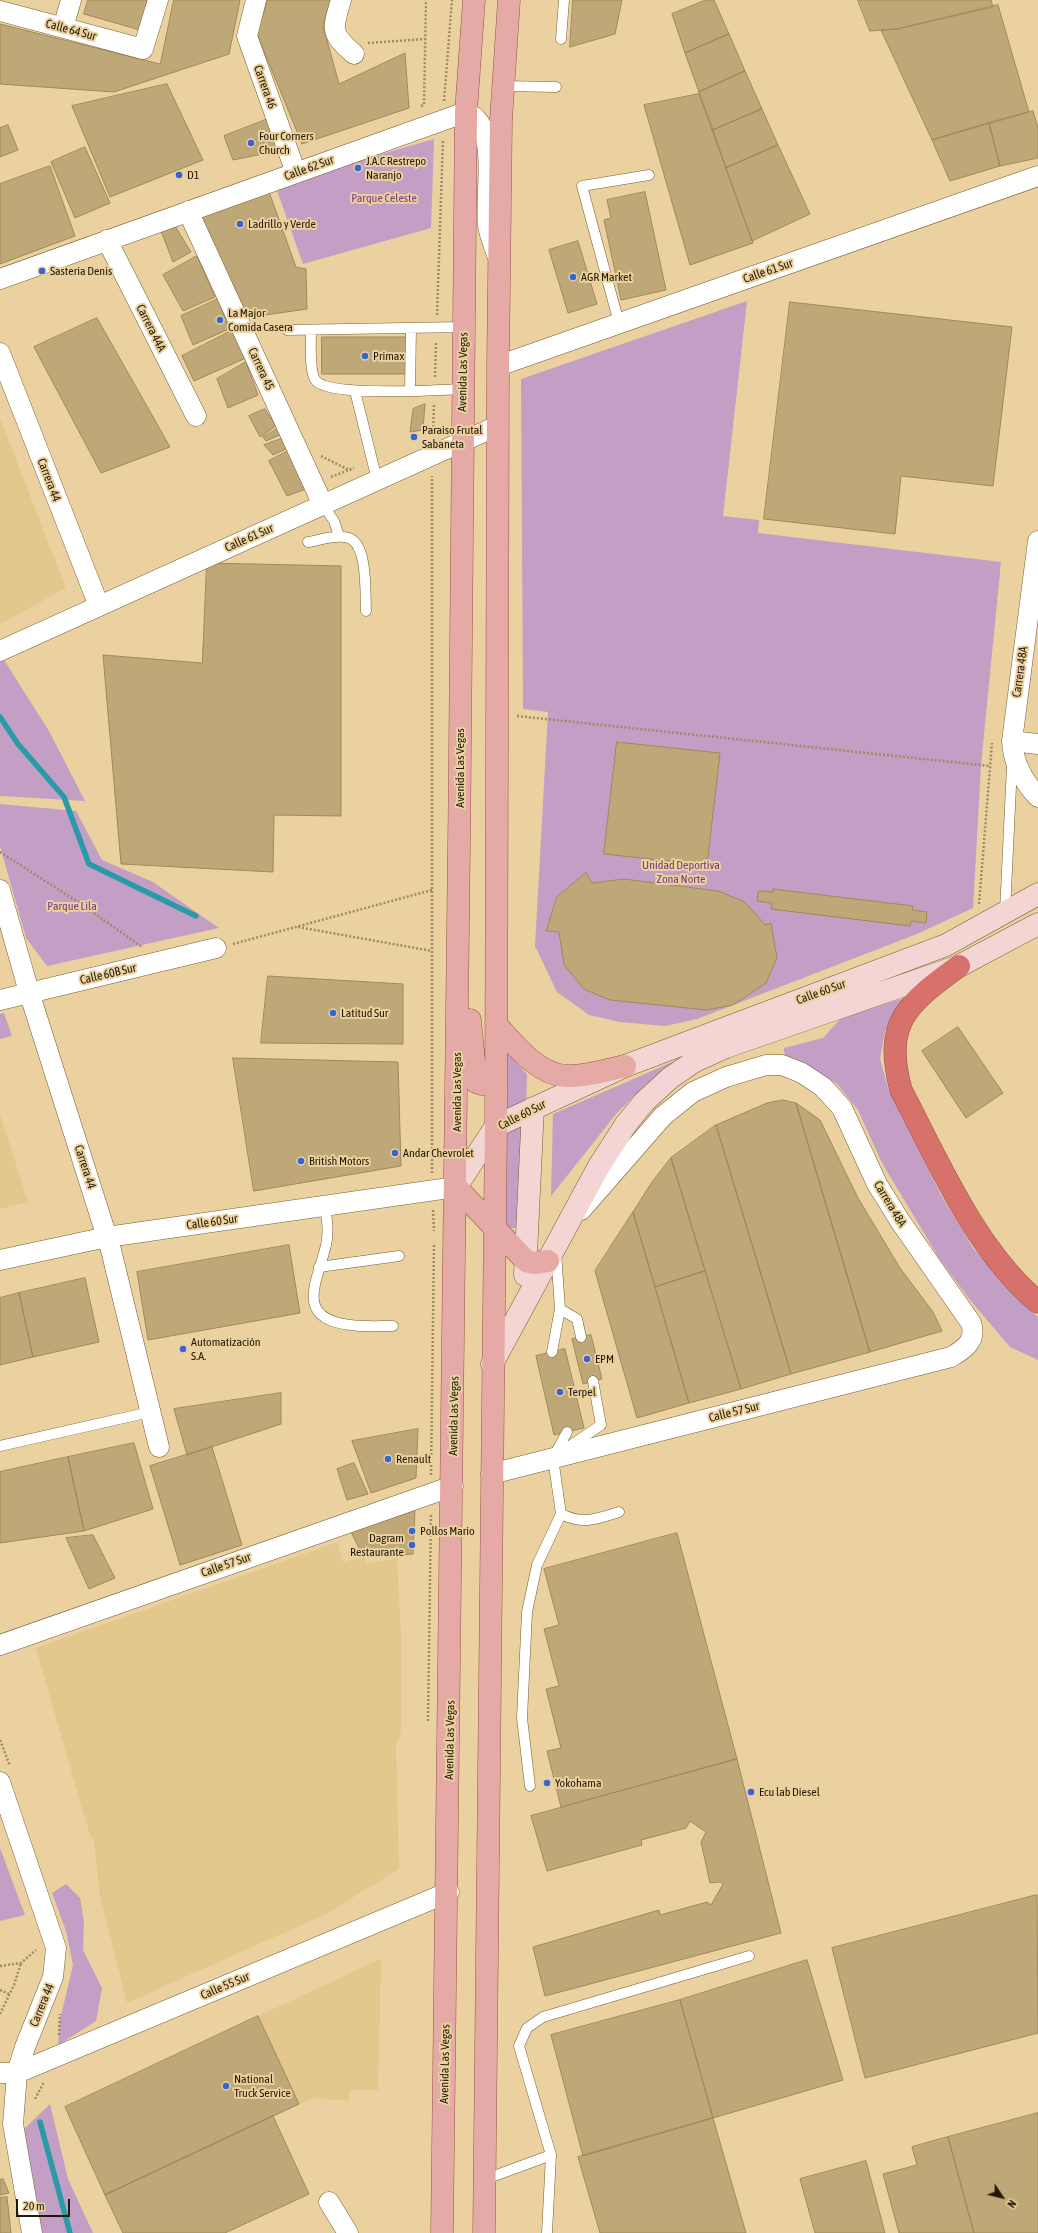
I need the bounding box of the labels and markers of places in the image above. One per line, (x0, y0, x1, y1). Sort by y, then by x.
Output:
place label: Four Corners Church (259, 129, 314, 157)
marker: Four Corners Church (246, 138, 256, 148)
place label: J.A.C Restrepo Naranjo (366, 154, 426, 182)
marker: J.A.C Restrepo Naranjo (353, 163, 363, 173)
place label: D1 (187, 168, 199, 182)
marker: D1 (174, 170, 184, 180)
place label: Ladrillo y Verde (248, 217, 316, 231)
marker: Ladrillo y Verde (235, 219, 245, 229)
place label: Sasteria Denis (50, 264, 112, 278)
marker: Sasteria Denis (37, 266, 47, 276)
place label: AGR Market (581, 270, 632, 284)
marker: AGR Market (568, 272, 578, 282)
place label: La Major Comida Casera (228, 306, 293, 334)
marker: La Major Comida Casera (215, 315, 225, 325)
place label: Primax (373, 349, 404, 363)
marker: Primax (360, 351, 370, 361)
place label: Paraiso Frutal Sabaneta (422, 423, 483, 451)
marker: Paraiso Frutal Sabaneta (409, 432, 419, 442)
place label: Latitud Sur (341, 1006, 388, 1020)
marker: Latitud Sur (328, 1008, 338, 1018)
place label: Andar Chevrolet (403, 1146, 474, 1160)
marker: Andar Chevrolet (390, 1148, 400, 1158)
place label: British Motors (309, 1154, 369, 1168)
marker: British Motors (296, 1156, 306, 1166)
place label: Automatización S.A. (191, 1335, 261, 1363)
marker: Automatización S.A. (178, 1344, 188, 1354)
place label: EPM (595, 1352, 614, 1366)
marker: EPM (582, 1354, 592, 1364)
place label: Terpel (568, 1385, 596, 1399)
marker: Terpel (555, 1387, 565, 1397)
place label: Renault (396, 1452, 431, 1466)
marker: Renault (383, 1454, 393, 1464)
place label: Pollos Mario (420, 1524, 475, 1538)
marker: Pollos Mario (407, 1526, 417, 1536)
place label: Dagram Restaurante (350, 1531, 404, 1559)
marker: Dagram Restaurante (407, 1540, 417, 1550)
place label: Yokohama (555, 1776, 602, 1790)
marker: Yokohama (542, 1778, 552, 1788)
place label: Ecu lab Diesel (759, 1785, 820, 1799)
marker: Ecu lab Diesel (746, 1787, 756, 1797)
place label: National Truck Service (234, 2072, 291, 2100)
marker: National Truck Service (221, 2081, 231, 2091)

